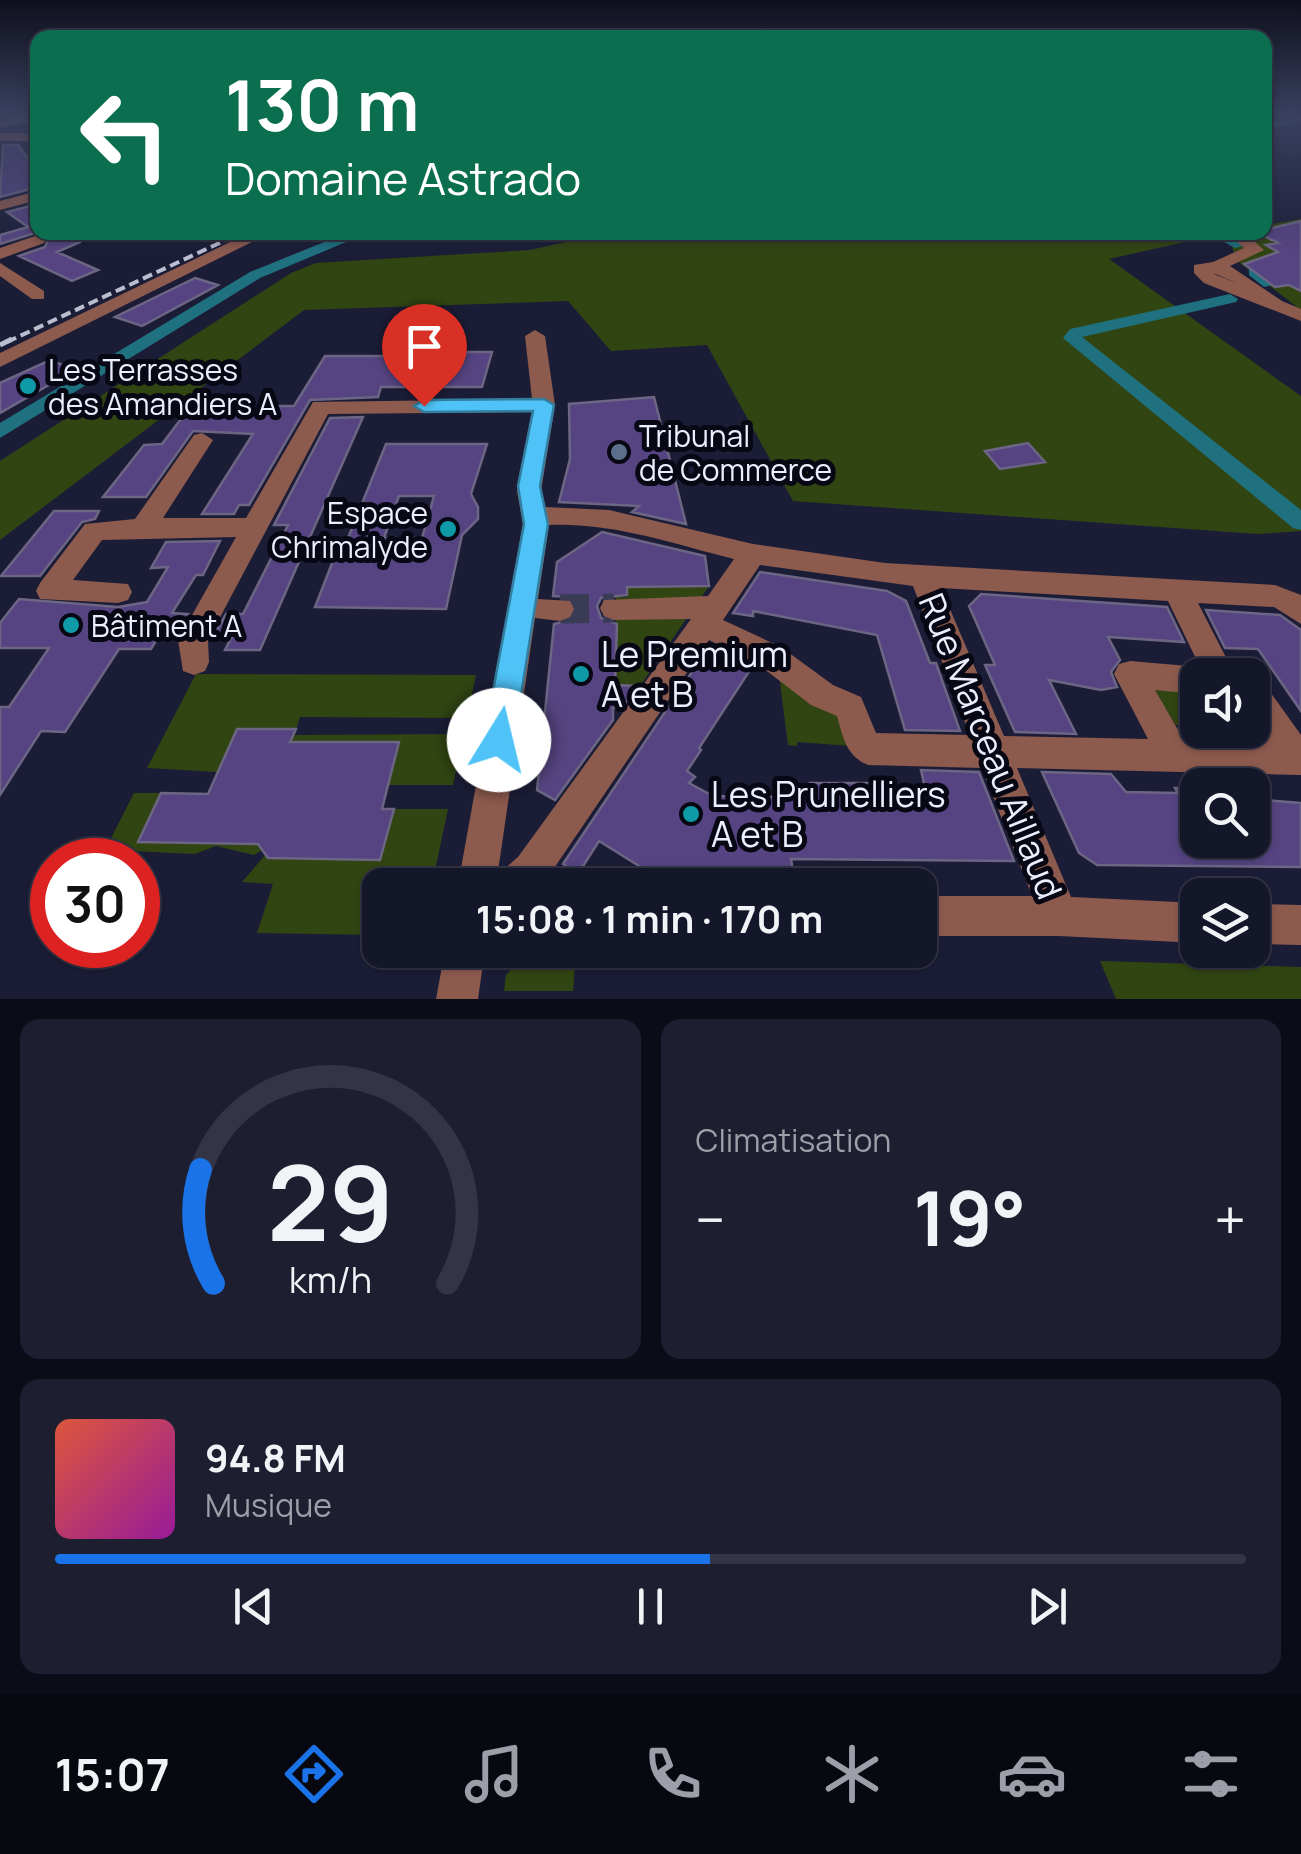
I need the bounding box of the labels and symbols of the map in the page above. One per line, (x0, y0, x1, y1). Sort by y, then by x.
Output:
pin (382, 304, 467, 407)
place label: Les Terrasses des Amandiers A (48, 349, 277, 424)
marker: Les Terrasses des Amandiers A (17, 375, 39, 397)
place label: Tribunal de Commerce (639, 415, 832, 490)
marker: Tribunal de Commerce (608, 441, 630, 463)
place label: Espace Chrimalyde (271, 492, 428, 567)
marker: Espace Chrimalyde (437, 518, 459, 540)
street label: Rue Marceau Aillaud (908, 586, 1074, 906)
place label: Bâtiment A (91, 605, 242, 646)
marker: Bâtiment A (60, 614, 82, 636)
place label: Le Premium A et B (601, 630, 788, 718)
marker: Le Premium A et B (570, 663, 592, 685)
position arrow (447, 688, 551, 792)
place label: Les Prunelliers A et B (711, 770, 946, 858)
marker: Les Prunelliers A et B (680, 803, 702, 825)
speed limit sign: 30 (30, 838, 160, 968)

